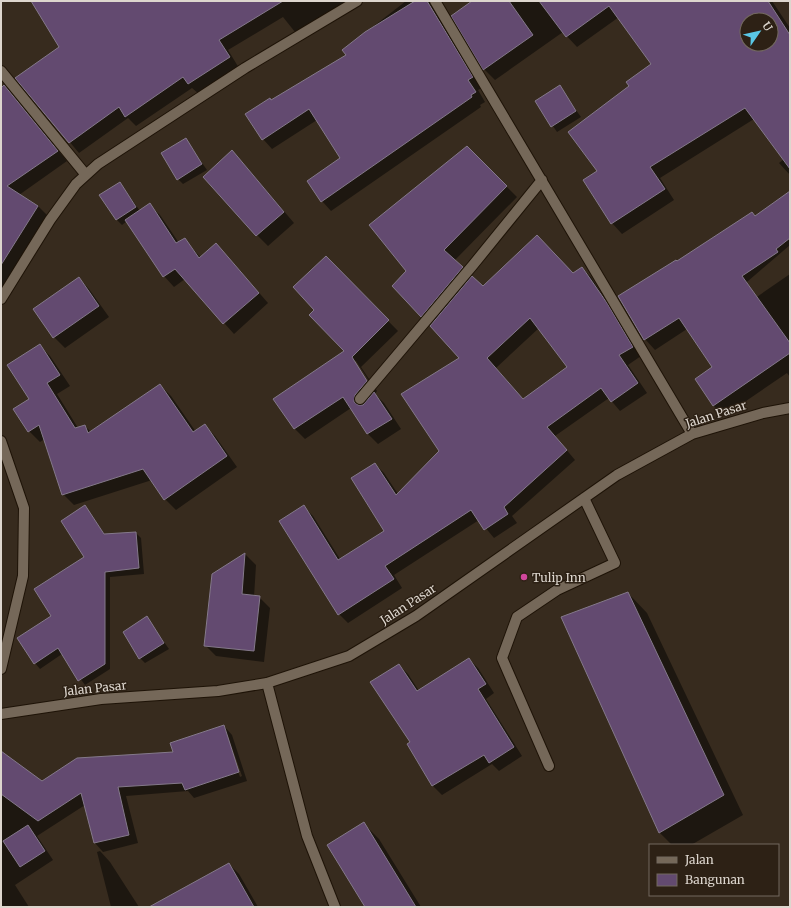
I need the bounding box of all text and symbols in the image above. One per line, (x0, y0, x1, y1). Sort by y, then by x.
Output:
north arrow (739, 12, 779, 52)
text: U (759, 19, 776, 34)
street label: Jalan Pasar (683, 397, 749, 431)
place label: Tulip Inn (532, 570, 586, 585)
marker: Tulip Inn (519, 572, 529, 582)
street label: Jalan Pasar (376, 580, 439, 628)
street label: Jalan Pasar (62, 677, 128, 699)
legend (649, 844, 779, 896)
text: Jalan (684, 852, 714, 867)
text: Bangunan (685, 872, 745, 887)

